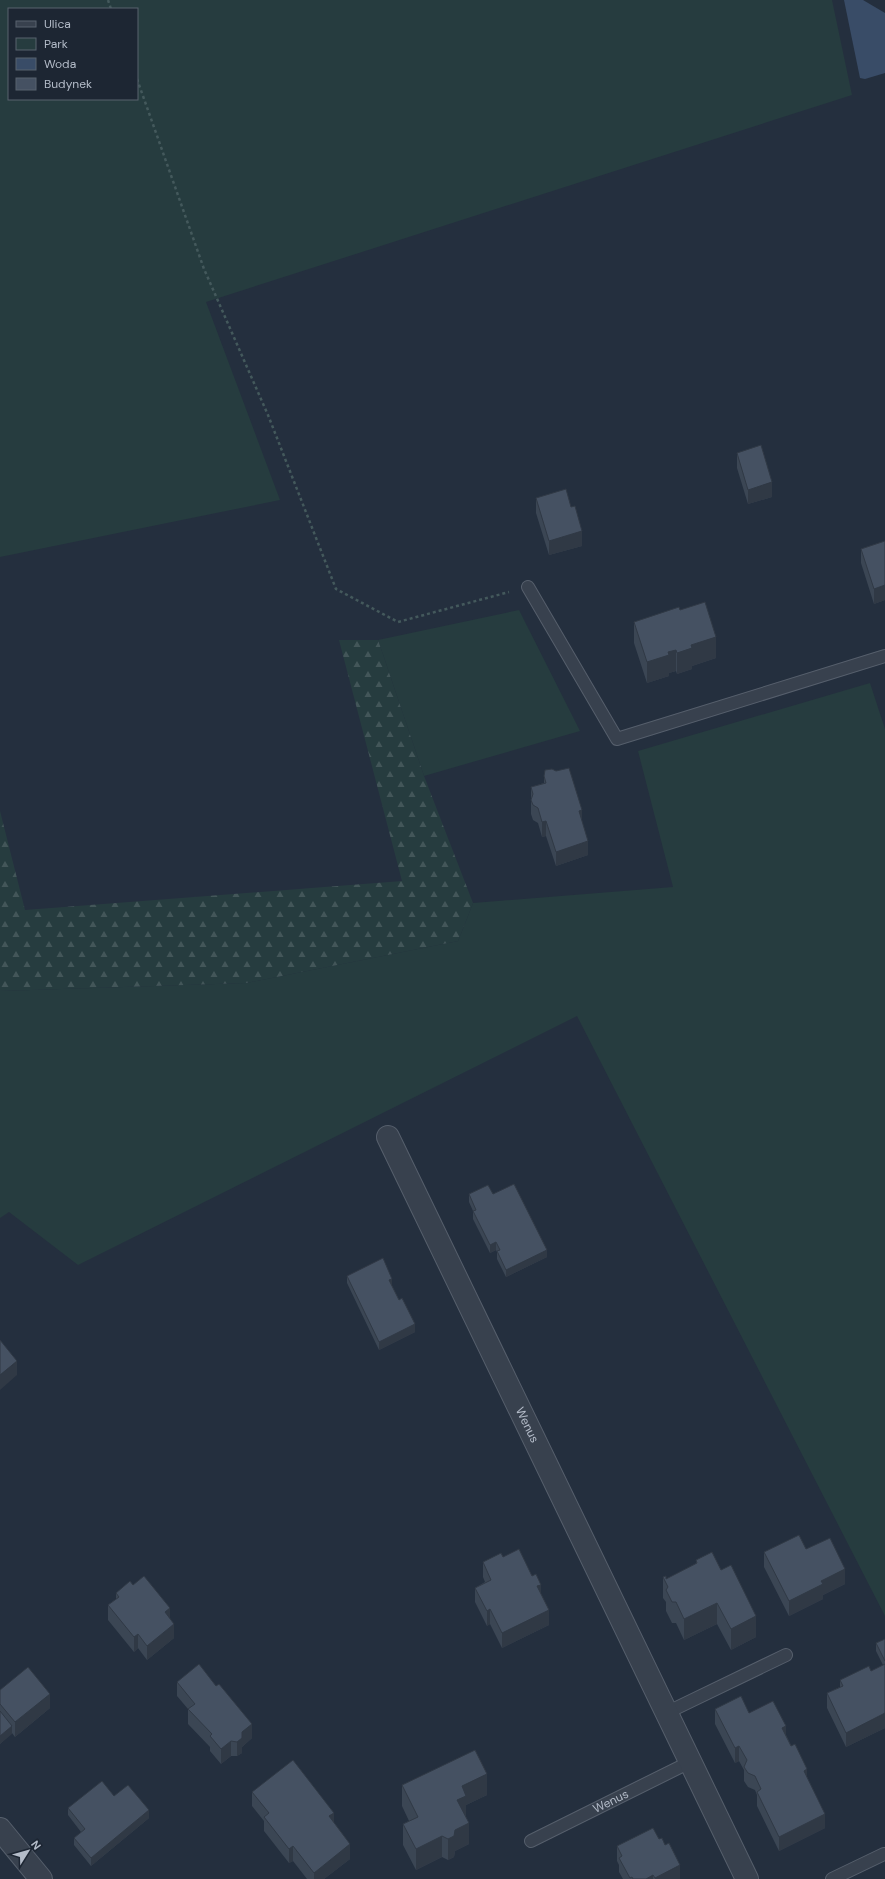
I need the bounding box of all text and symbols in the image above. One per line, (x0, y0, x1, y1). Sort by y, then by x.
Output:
legend (8, 8, 138, 100)
text: Ulica (44, 16, 71, 32)
text: Park (44, 36, 68, 52)
text: Woda (44, 56, 76, 72)
text: Budynek (44, 76, 92, 92)
street label: Wenus (512, 1405, 543, 1445)
street label: Wenus (590, 1786, 631, 1817)
north arrow (8, 1831, 48, 1871)
text: N (28, 1838, 44, 1852)

